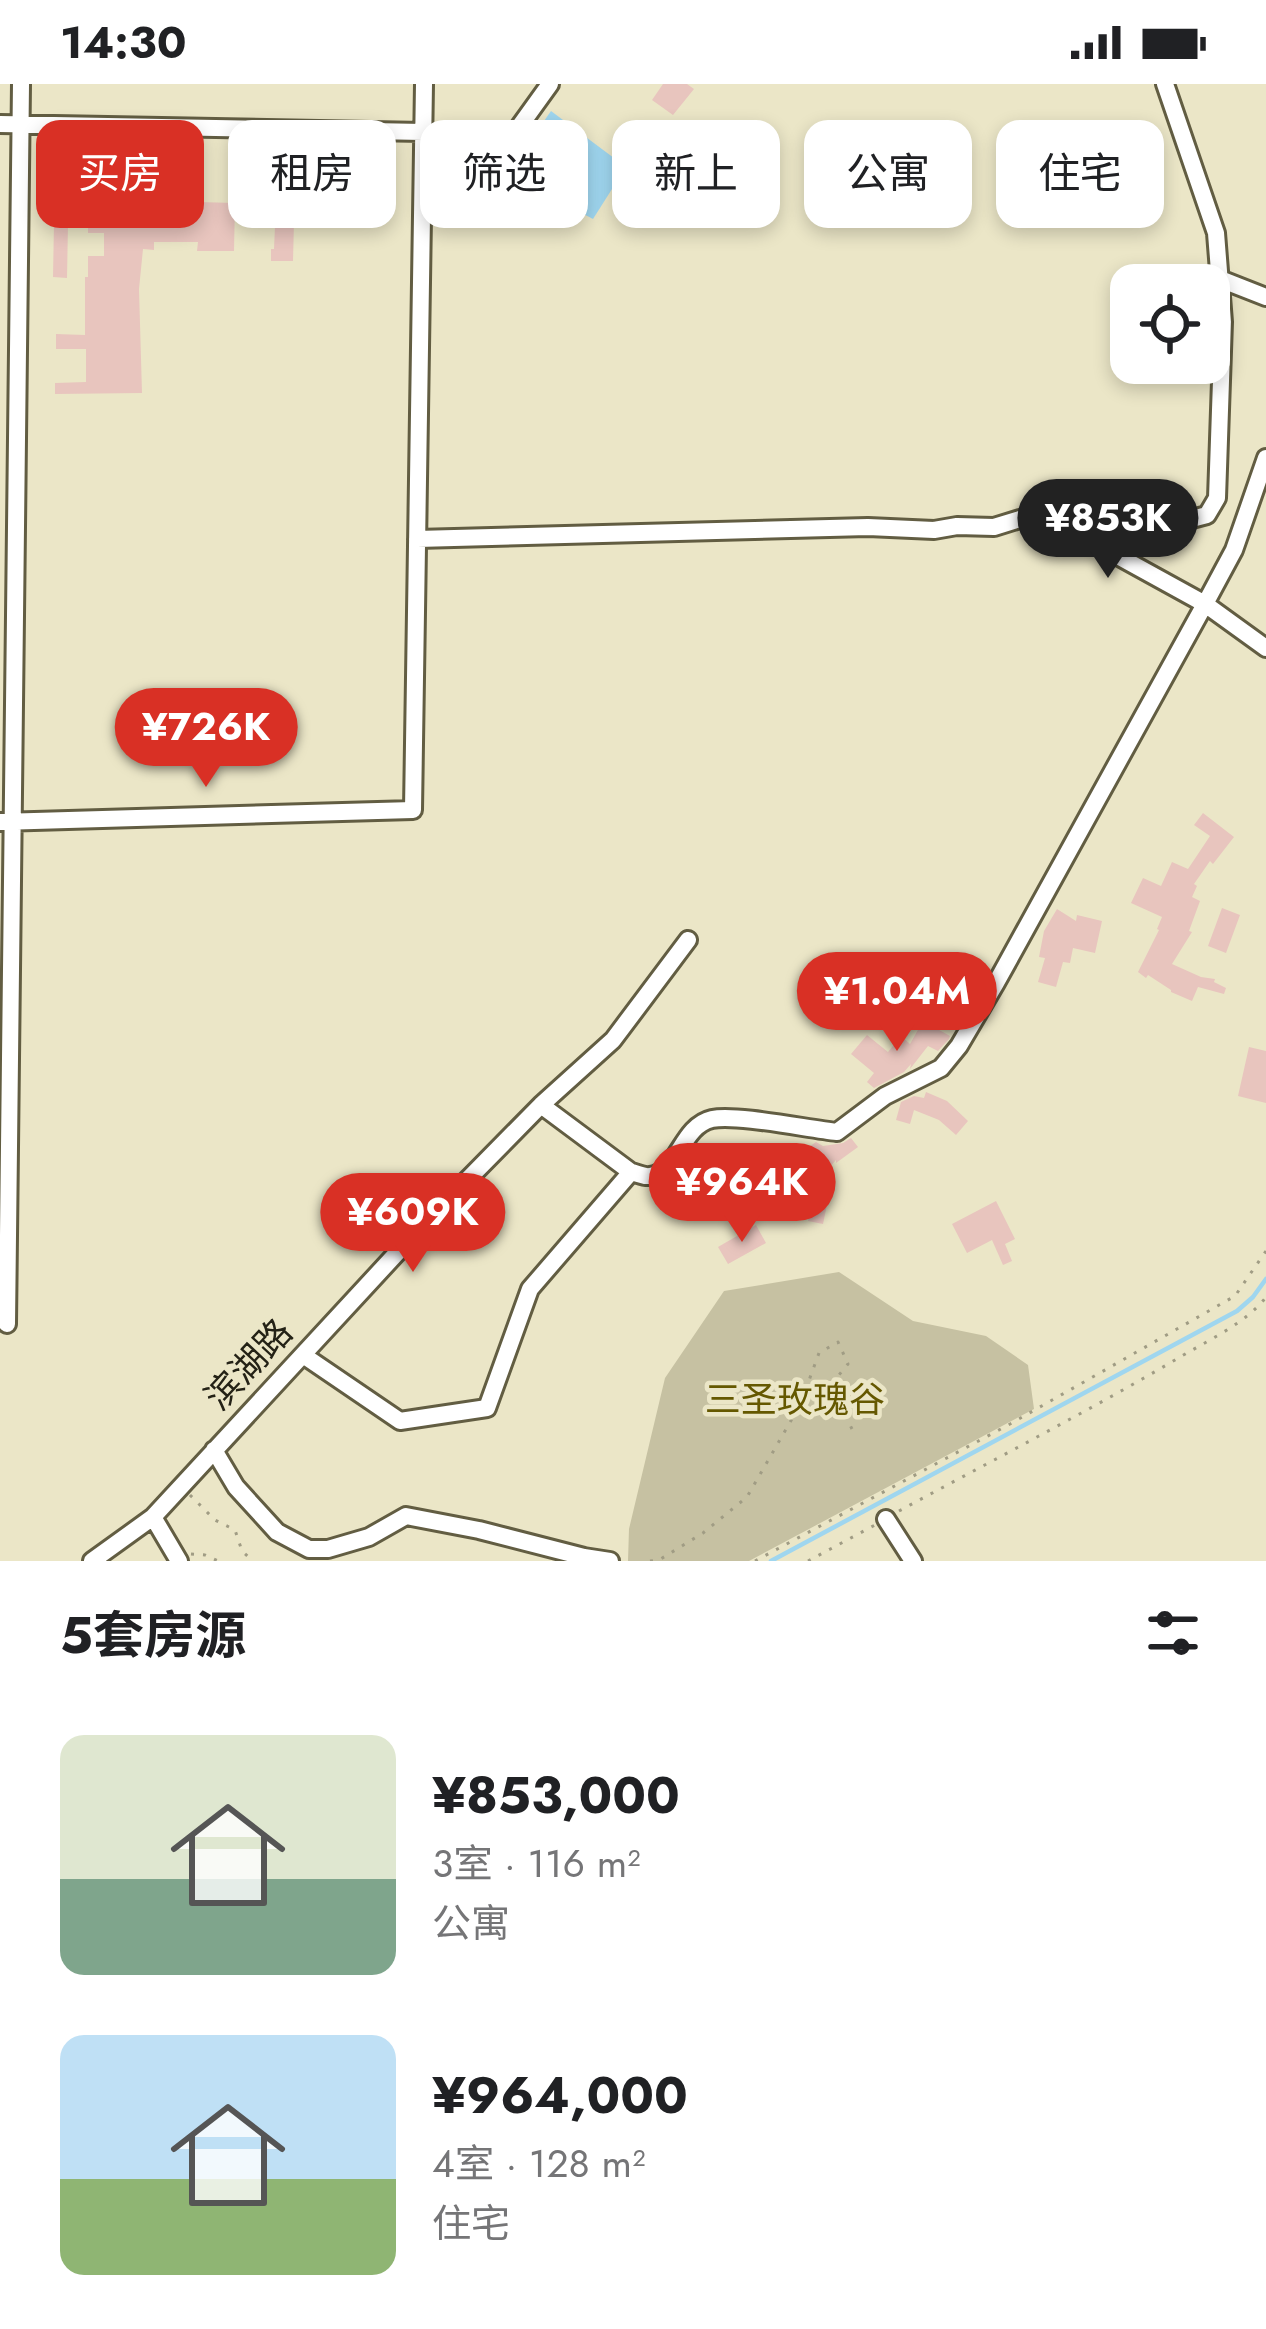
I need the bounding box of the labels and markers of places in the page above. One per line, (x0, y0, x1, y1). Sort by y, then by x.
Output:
pin: ¥853K (1024, 479, 1192, 581)
pin: ¥726K (122, 688, 290, 790)
pin: ¥1.04M (799, 952, 995, 1054)
pin: ¥964K (658, 1143, 826, 1245)
pin: ¥609K (329, 1173, 497, 1275)

